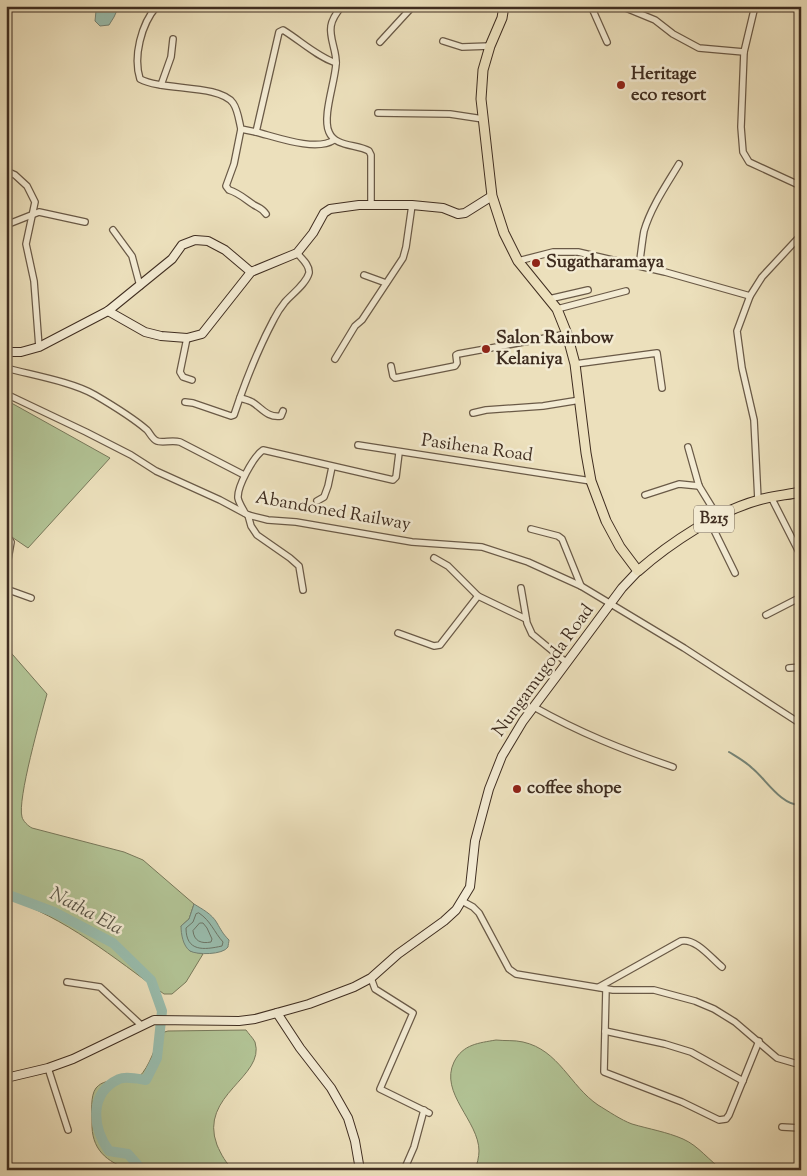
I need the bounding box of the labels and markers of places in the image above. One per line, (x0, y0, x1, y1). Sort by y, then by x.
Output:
place label: Heritage eco resort (631, 62, 707, 109)
marker: Heritage eco resort (615, 79, 627, 91)
place label: Sugatharamaya (546, 250, 665, 276)
marker: Sugatharamaya (530, 257, 542, 269)
place label: Salon Rainbow Kelaniya (496, 326, 614, 373)
marker: Salon Rainbow Kelaniya (480, 343, 492, 355)
place label: coffee shope (527, 776, 622, 802)
marker: coffee shope (511, 783, 523, 795)

